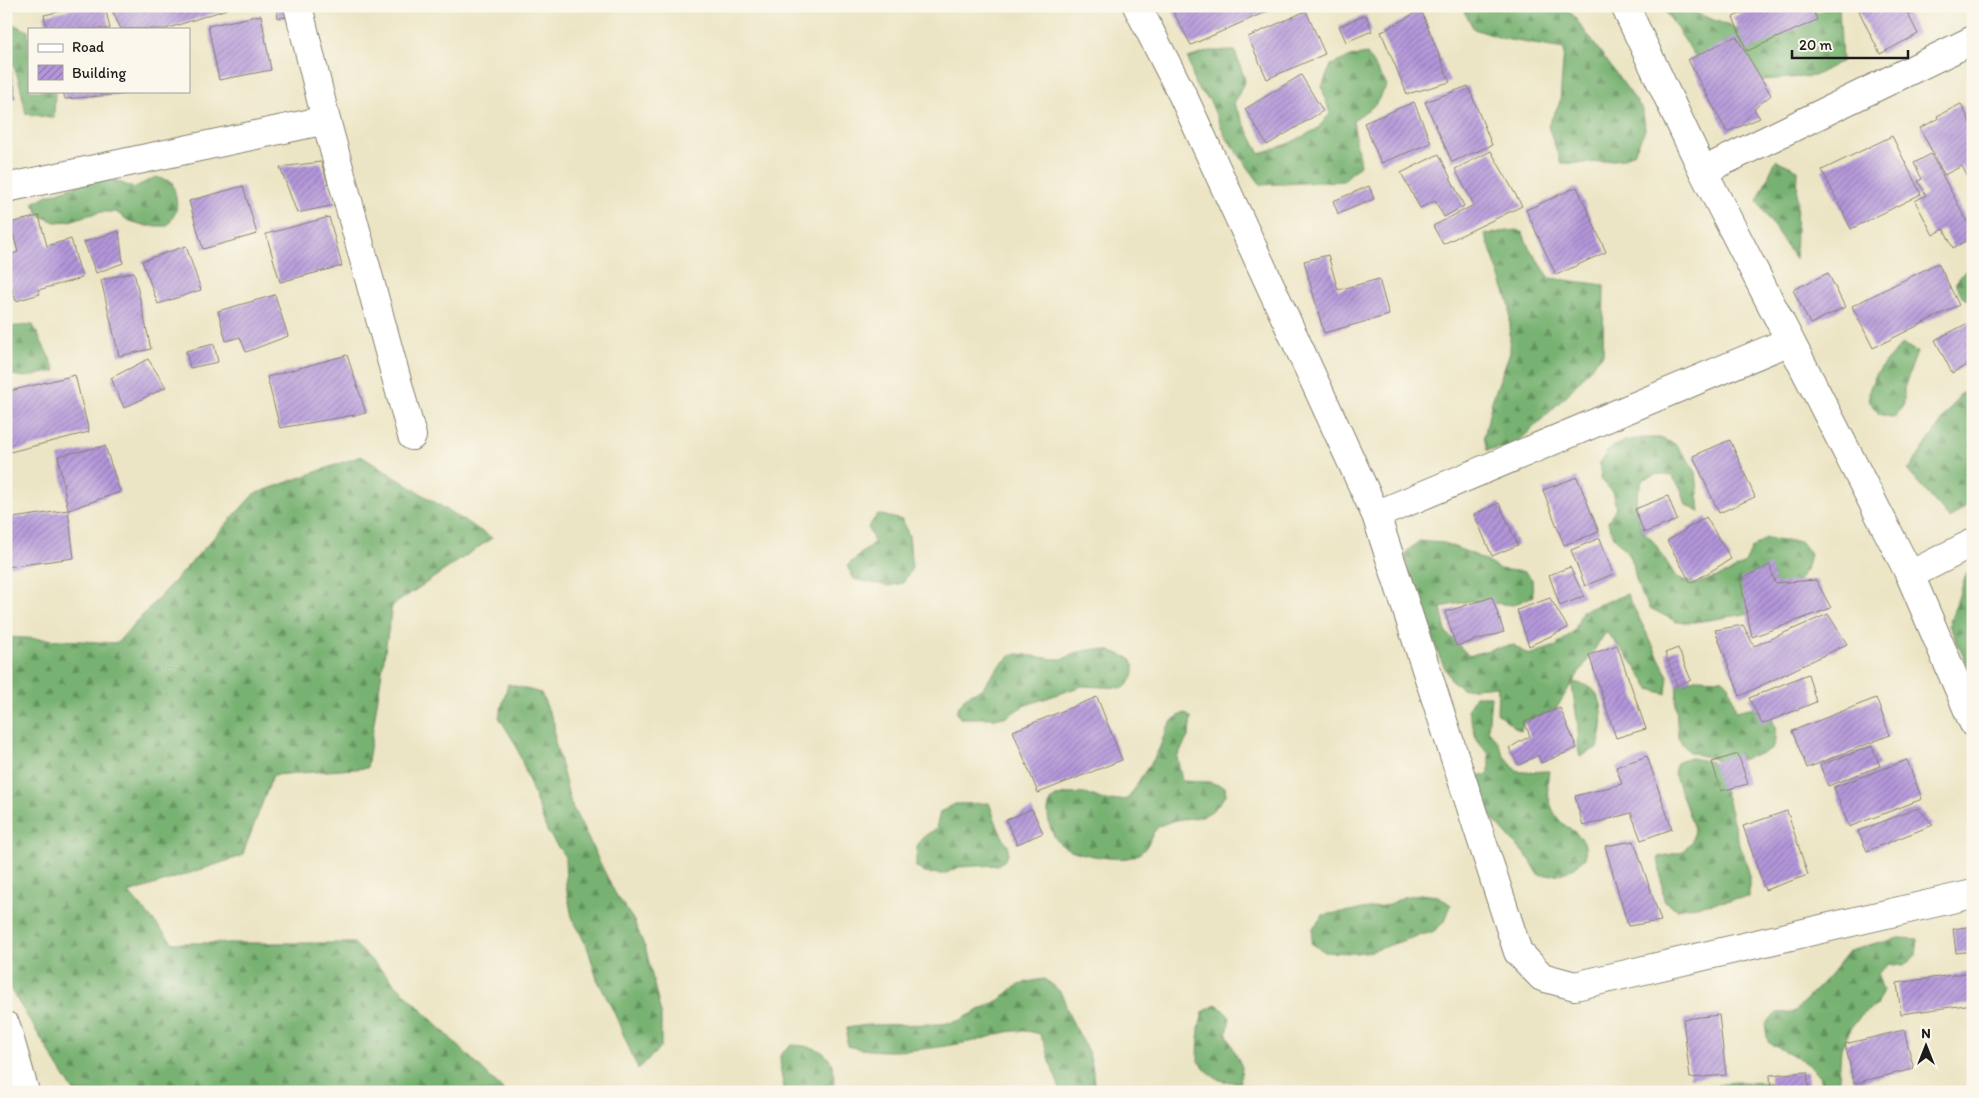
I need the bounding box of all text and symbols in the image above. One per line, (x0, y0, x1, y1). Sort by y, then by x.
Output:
legend (28, 28, 190, 92)
scale bar (1792, 28, 1908, 60)
text: 20 m (1799, 36, 1833, 54)
text: Road (72, 38, 105, 56)
text: Building (72, 64, 126, 82)
north arrow (1902, 1020, 1952, 1070)
text: N (1921, 1025, 1931, 1042)

